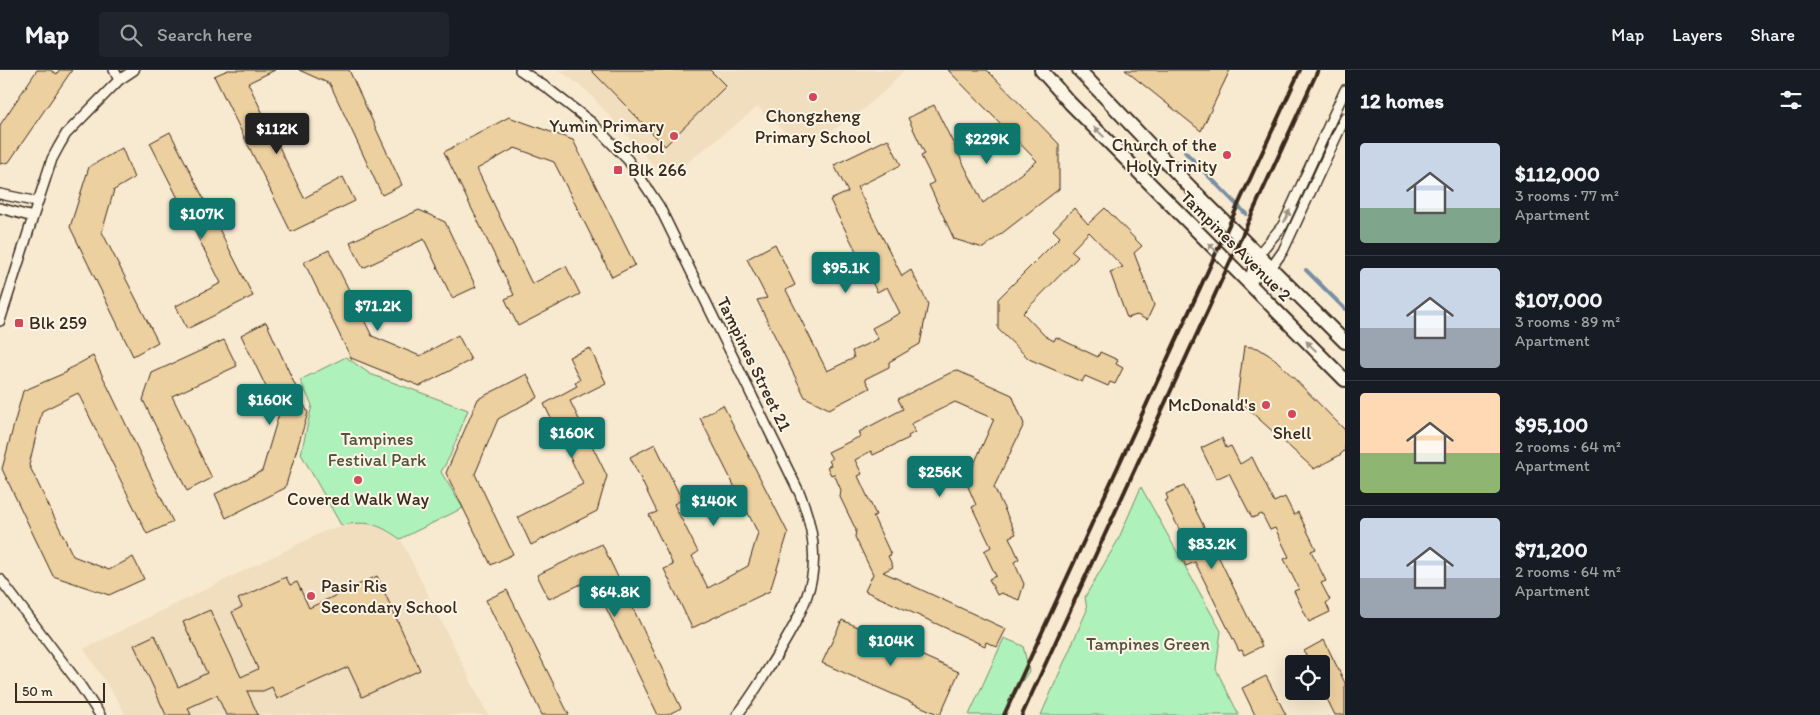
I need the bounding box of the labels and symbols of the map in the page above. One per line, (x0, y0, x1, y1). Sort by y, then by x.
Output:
marker: Chongzheng Primary School (807, 91, 819, 103)
place label: Chongzheng Primary School (755, 105, 871, 148)
pin: $112K (242, 112, 312, 155)
place label: Yumin Primary School (549, 115, 664, 158)
pin: $229K (952, 122, 1022, 165)
one-way arrow (1093, 127, 1105, 139)
marker: Yumin Primary School (668, 130, 680, 142)
place label: Church of the Holy Trinity (1112, 134, 1217, 177)
marker: Church of the Holy Trinity (1221, 149, 1233, 161)
place label: Blk 266 (628, 159, 686, 181)
marker: Blk 266 (612, 164, 624, 176)
street label: Tampines Avenue 2 (1176, 186, 1296, 306)
pin: $107K (167, 198, 237, 240)
one-way arrow (1284, 209, 1292, 223)
one-way arrow (1208, 242, 1220, 254)
pin: $95.1K (805, 252, 887, 294)
pin: $71.2K (337, 290, 419, 332)
street label: Tampines Street 21 (712, 293, 796, 435)
place label: Blk 259 (29, 312, 87, 334)
marker: Blk 259 (13, 317, 25, 329)
one-way arrow (1305, 340, 1317, 352)
pin: $160K (235, 384, 305, 426)
place label: McDonald's (1168, 394, 1256, 416)
marker: McDonald's (1260, 399, 1272, 411)
marker: Shell (1286, 408, 1298, 420)
pin: $160K (537, 416, 607, 459)
place label: Shell (1273, 422, 1311, 444)
park label: Tampines Festival Park (328, 428, 427, 471)
pin: $256K (905, 456, 975, 498)
marker: Covered Walk Way (352, 474, 364, 486)
pin: $140K (679, 484, 749, 527)
place label: Covered Walk Way (287, 488, 430, 510)
pin: $83.2K (1171, 528, 1253, 570)
place label: Pasir Ris Secondary School (321, 575, 457, 618)
pin: $64.8K (574, 576, 656, 618)
marker: Pasir Ris Secondary School (305, 590, 317, 602)
pin: $104K (856, 624, 926, 667)
park label: Tampines Green (1086, 633, 1210, 655)
scale bar (15, 680, 105, 703)

